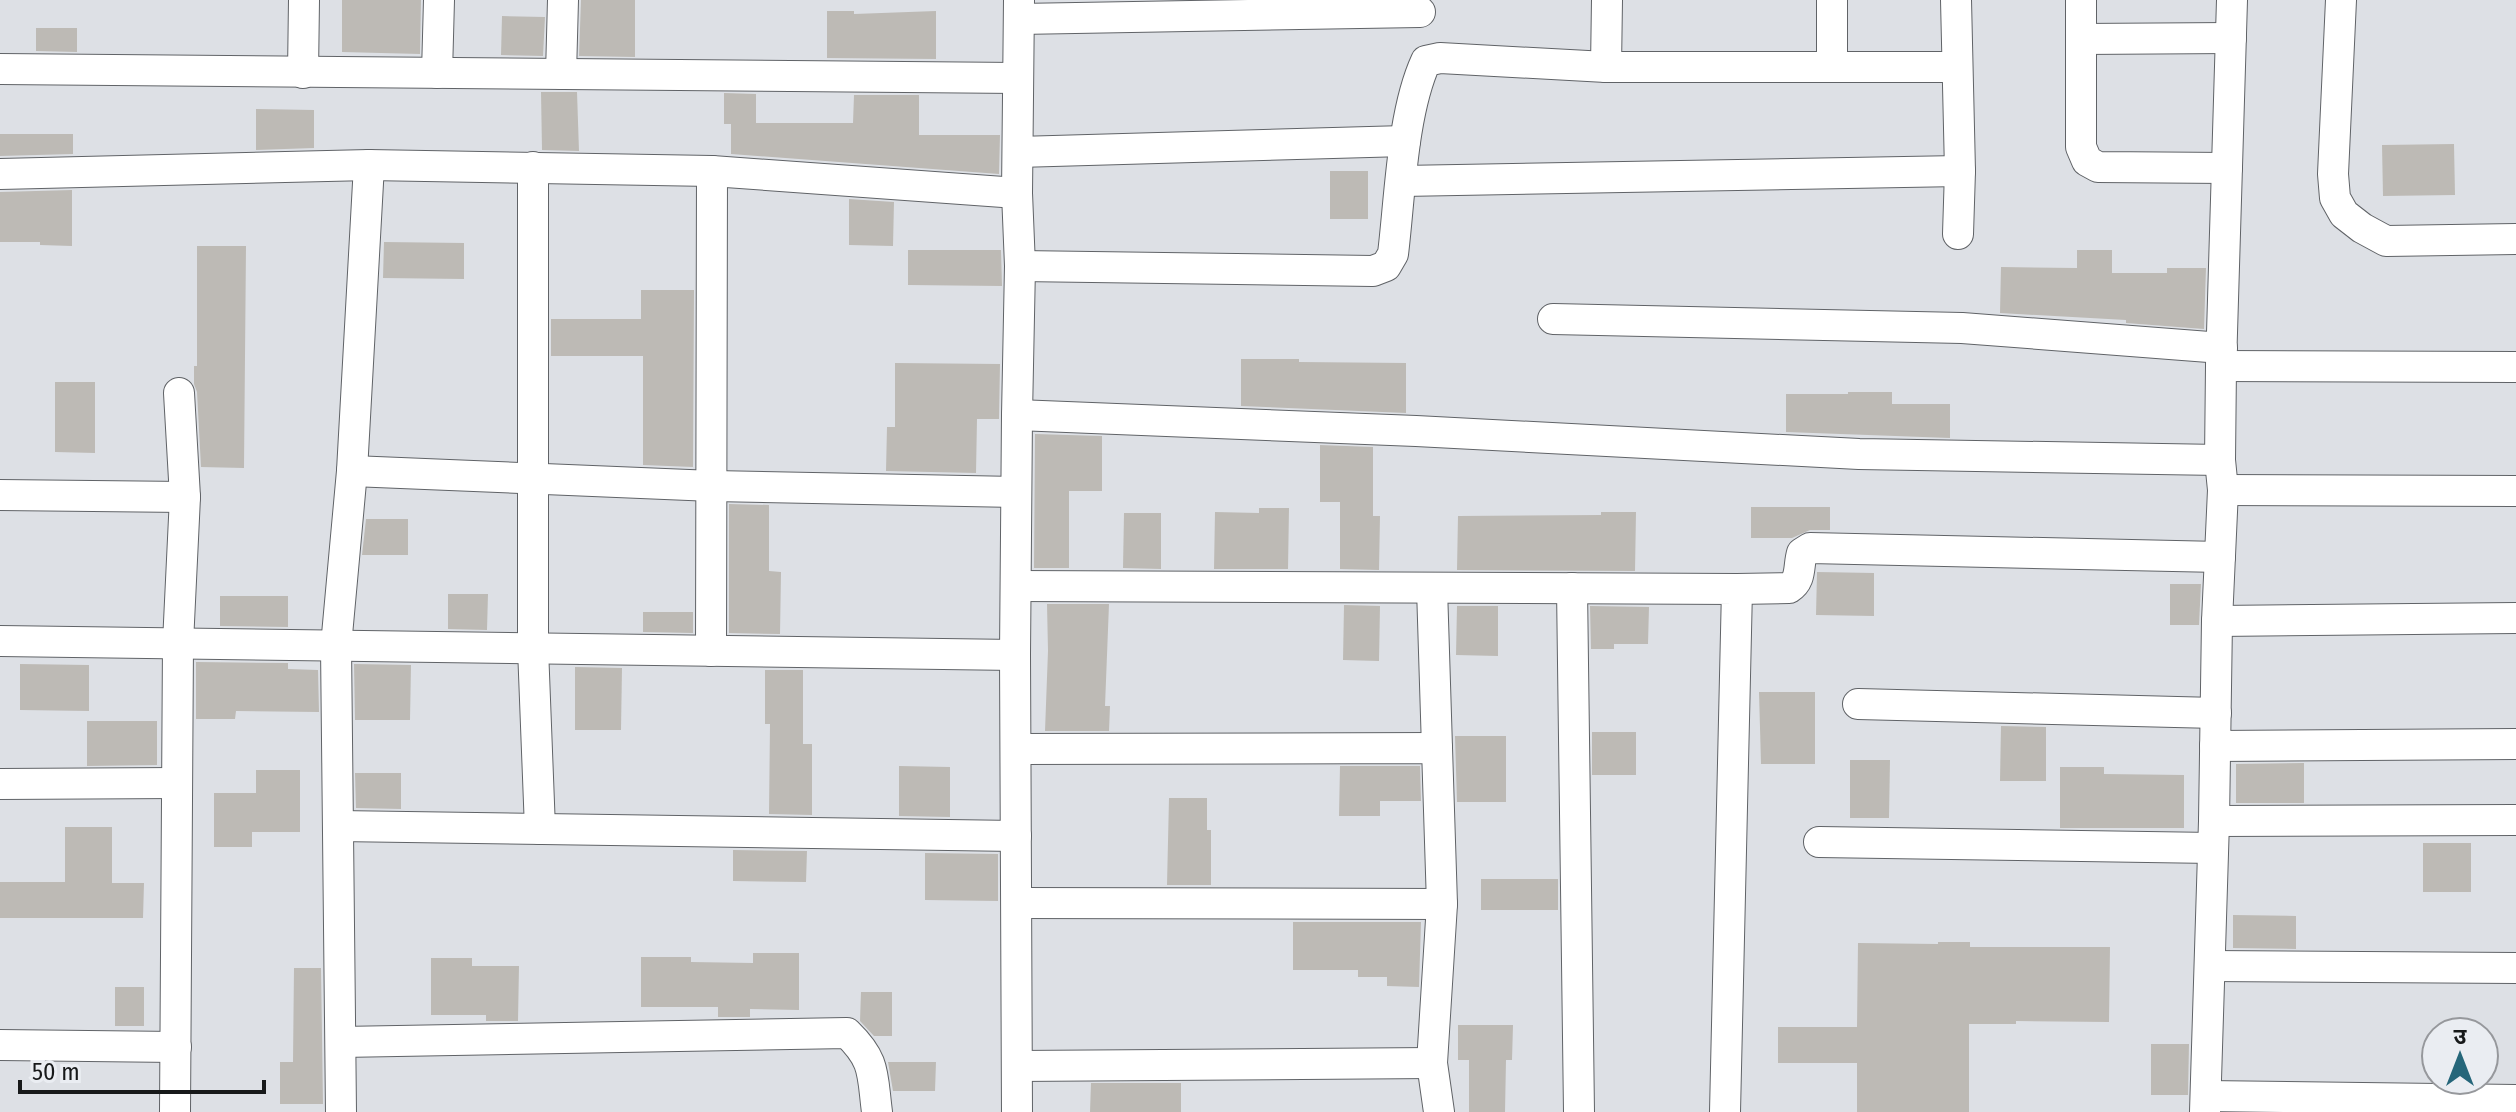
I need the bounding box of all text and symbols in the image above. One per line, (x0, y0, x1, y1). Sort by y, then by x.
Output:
north arrow (2420, 1016, 2500, 1096)
text: उ (2454, 1023, 2468, 1050)
scale bar (20, 1044, 264, 1094)
text: 50 m (32, 1058, 80, 1086)

